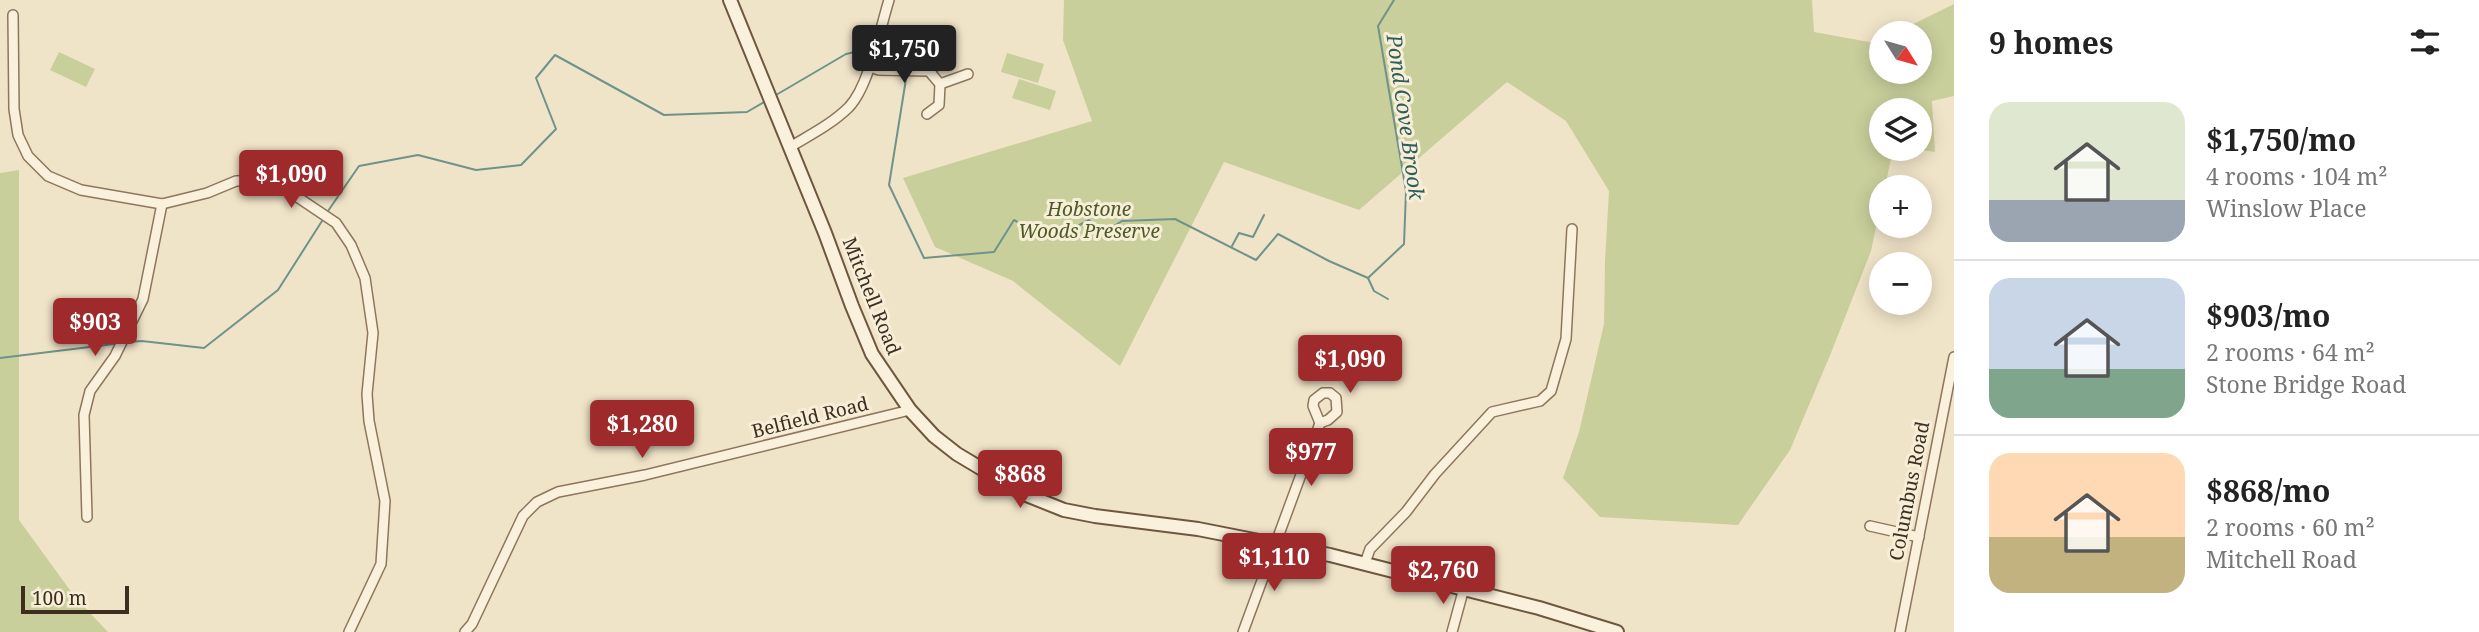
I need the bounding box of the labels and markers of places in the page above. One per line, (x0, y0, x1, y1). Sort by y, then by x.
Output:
pin: $1,750 (847, 25, 961, 85)
pin: $1,090 (234, 150, 348, 210)
pin: $903 (54, 298, 136, 358)
pin: $1,090 (1293, 336, 1407, 395)
pin: $1,280 (585, 400, 699, 460)
pin: $977 (1270, 428, 1352, 488)
pin: $868 (979, 450, 1061, 510)
pin: $1,110 (1217, 534, 1331, 593)
pin: $2,760 (1386, 546, 1500, 606)

